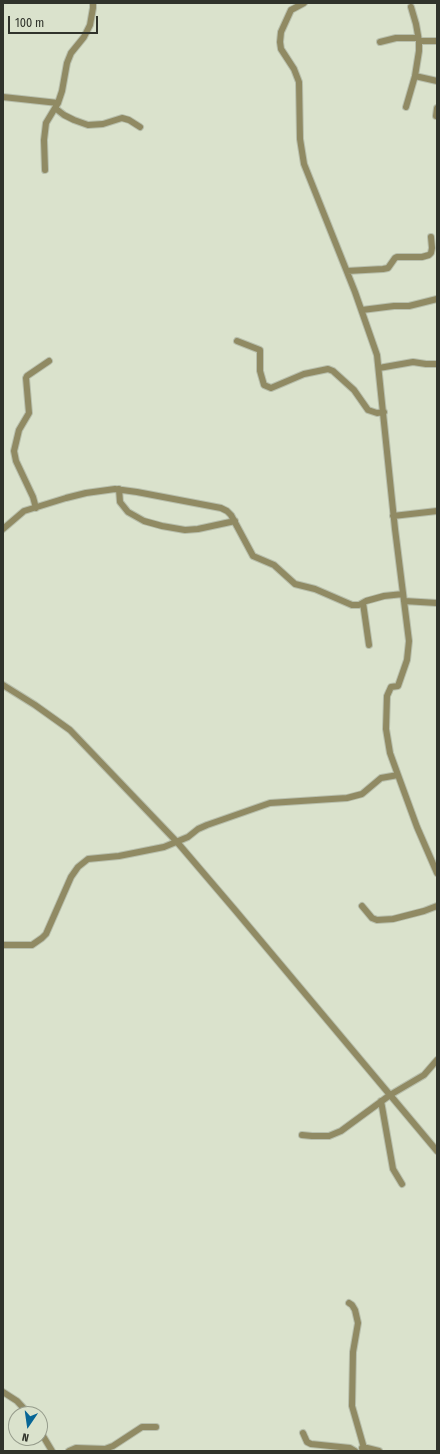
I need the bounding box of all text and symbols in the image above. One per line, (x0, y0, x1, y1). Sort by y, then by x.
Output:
scale bar (10, 8, 100, 34)
text: 100 m (15, 16, 44, 30)
north arrow (8, 1406, 48, 1446)
text: N (21, 1430, 30, 1444)

